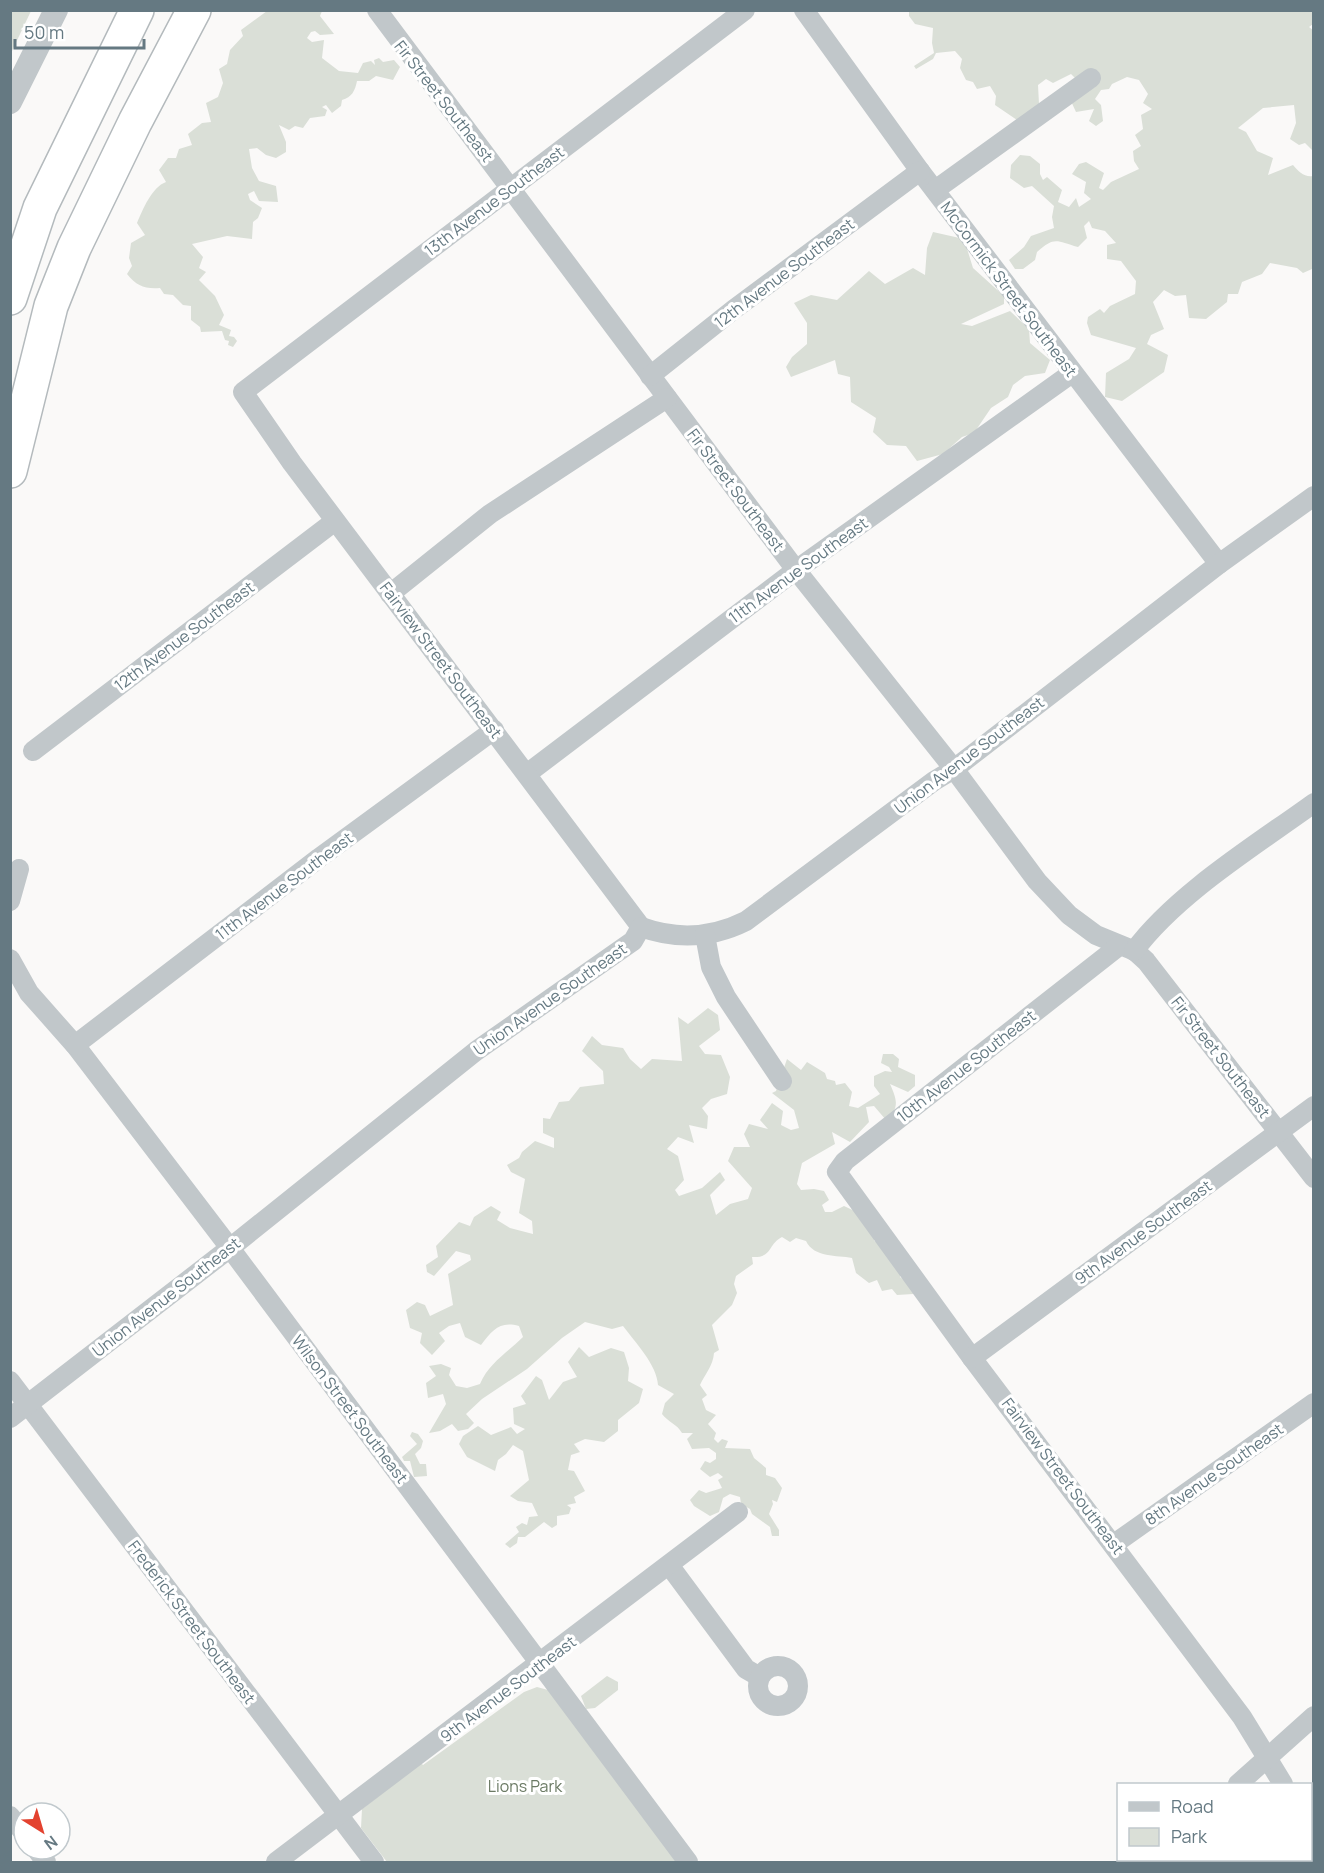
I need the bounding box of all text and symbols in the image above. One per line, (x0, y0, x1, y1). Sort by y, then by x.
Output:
scale bar (15, 12, 144, 50)
text: 50 m (24, 20, 64, 44)
street label: Fir Street Southeast (390, 36, 498, 166)
street label: 13th Avenue Southeast (420, 141, 568, 261)
street label: McCormick Street Southeast (936, 197, 1082, 381)
street label: 12th Avenue Southeast (709, 213, 859, 333)
street label: Fir Street Southeast (683, 424, 789, 556)
street label: 11th Avenue Southeast (724, 512, 872, 628)
street label: 12th Avenue Southeast (109, 576, 259, 696)
street label: Fairview Street Southeast (375, 577, 507, 743)
street label: Union Avenue Southeast (890, 691, 1048, 819)
street label: 11th Avenue Southeast (211, 827, 357, 945)
street label: Union Avenue Southeast (469, 938, 631, 1060)
street label: Fir Street Southeast (1167, 992, 1275, 1122)
street label: 10th Avenue Southeast (892, 1005, 1040, 1127)
street label: 9th Avenue Southeast (1070, 1175, 1216, 1289)
street label: Union Avenue Southeast (87, 1232, 245, 1362)
street label: Wilson Street Southeast (287, 1330, 413, 1488)
street label: Fairview Street Southeast (997, 1393, 1129, 1559)
street label: 8th Avenue Southeast (1141, 1418, 1287, 1530)
street label: Frederick Street Southeast (123, 1536, 261, 1708)
street label: 9th Avenue Southeast (436, 1631, 580, 1747)
park label: Lions Park (488, 1775, 563, 1797)
legend (1117, 1783, 1312, 1861)
text: Road (1171, 1794, 1214, 1818)
north arrow (12, 1801, 72, 1861)
text: Park (1171, 1824, 1208, 1848)
text: N (40, 1831, 62, 1855)

